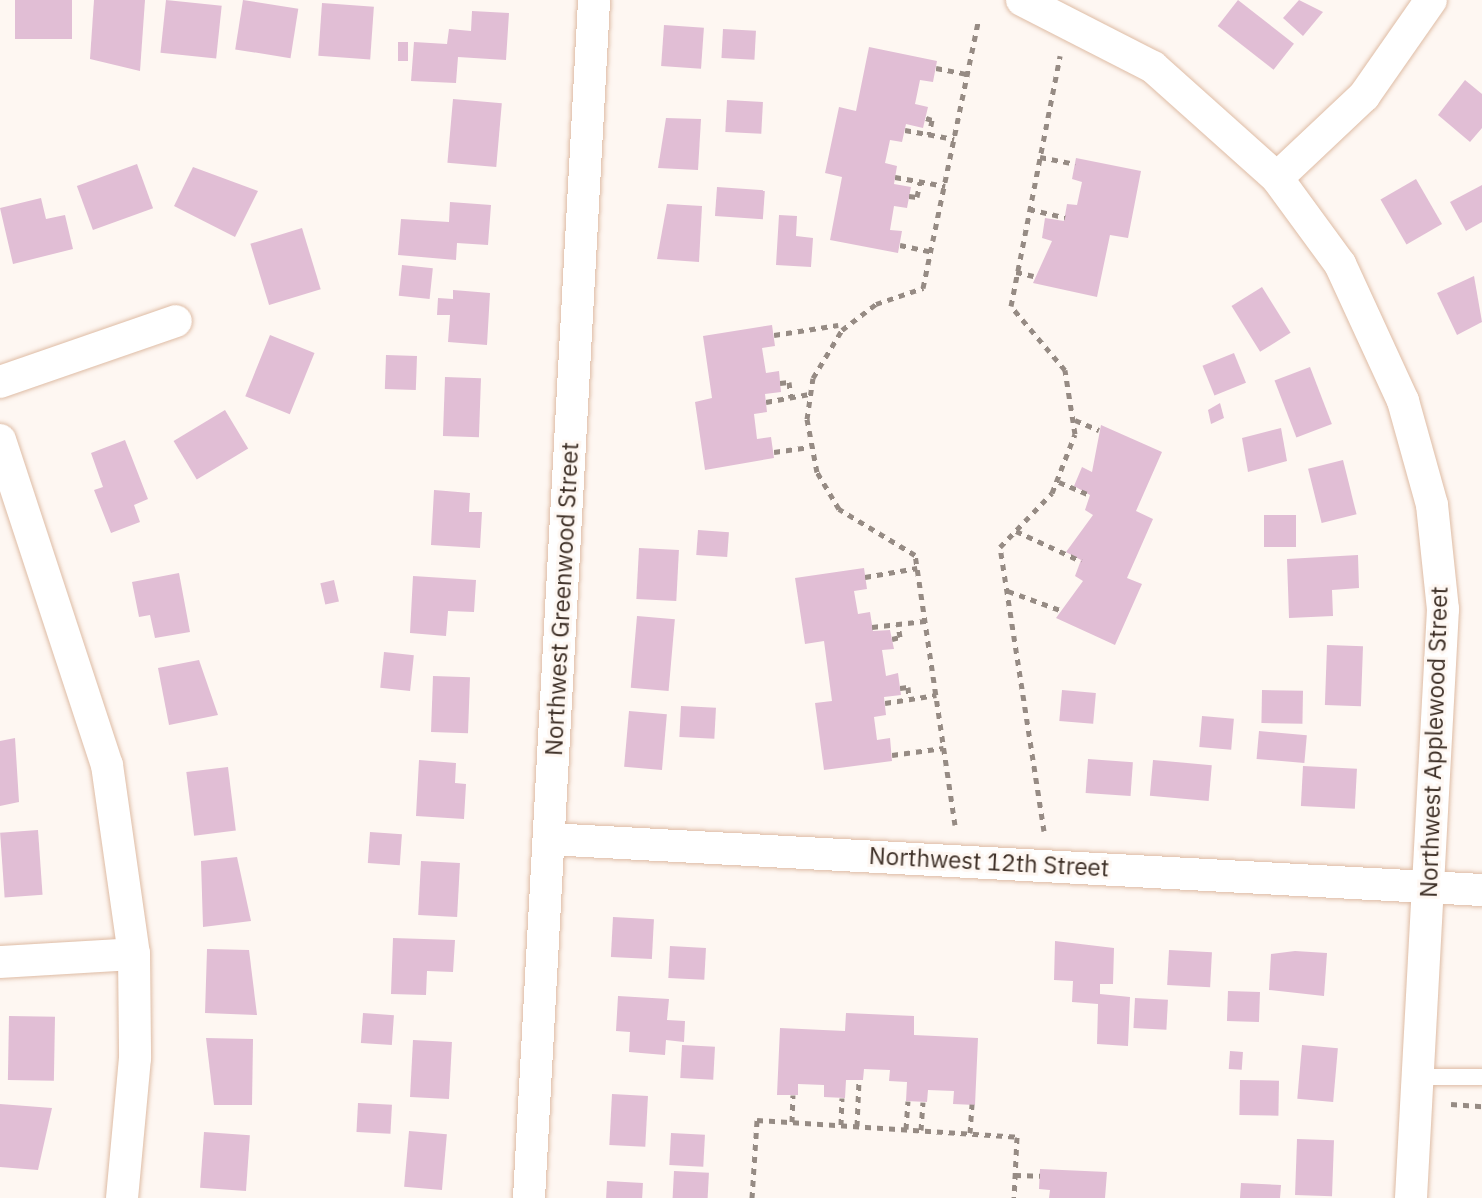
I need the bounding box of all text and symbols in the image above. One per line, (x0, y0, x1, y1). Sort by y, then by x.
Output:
street label: Northwest Greenwood Street (539, 441, 585, 757)
street label: Northwest Applewood Street (1414, 586, 1454, 898)
street label: Northwest 12th Street (868, 841, 1110, 883)

